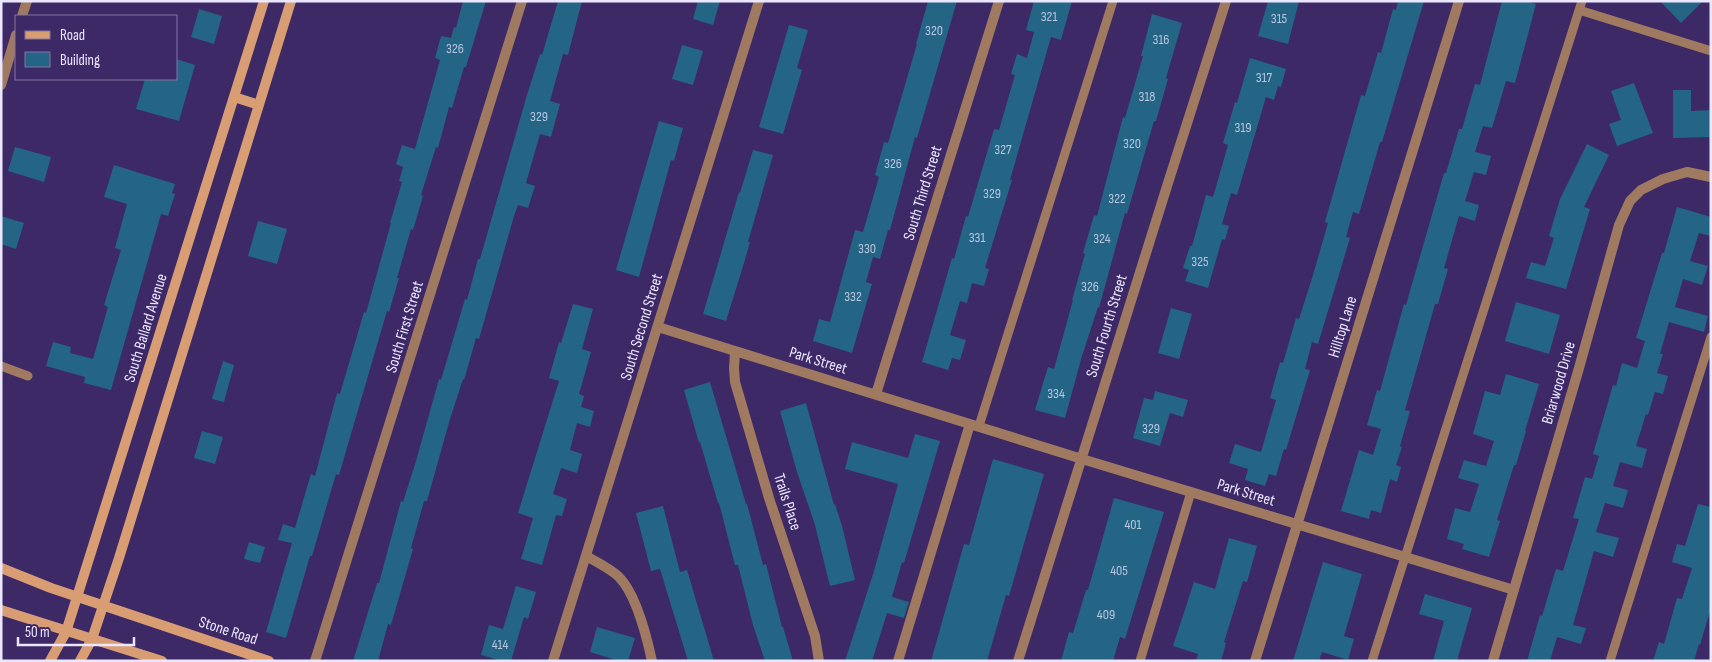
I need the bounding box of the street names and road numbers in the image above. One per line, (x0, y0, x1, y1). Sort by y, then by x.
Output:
street label: South Third Street (900, 143, 946, 243)
street label: South Ballard Avenue (120, 271, 172, 385)
street label: South Second Street (617, 271, 667, 383)
street label: South Fourth Street (1082, 272, 1132, 380)
street label: South First Street (382, 279, 428, 375)
street label: Hilltop Lane (1325, 294, 1361, 360)
street label: Briarwood Drive (1538, 340, 1580, 426)
street label: Park Street (787, 343, 849, 379)
street label: Trails Place (769, 471, 805, 533)
street label: Park Street (1215, 475, 1277, 511)
street label: Stone Road (196, 613, 260, 649)

